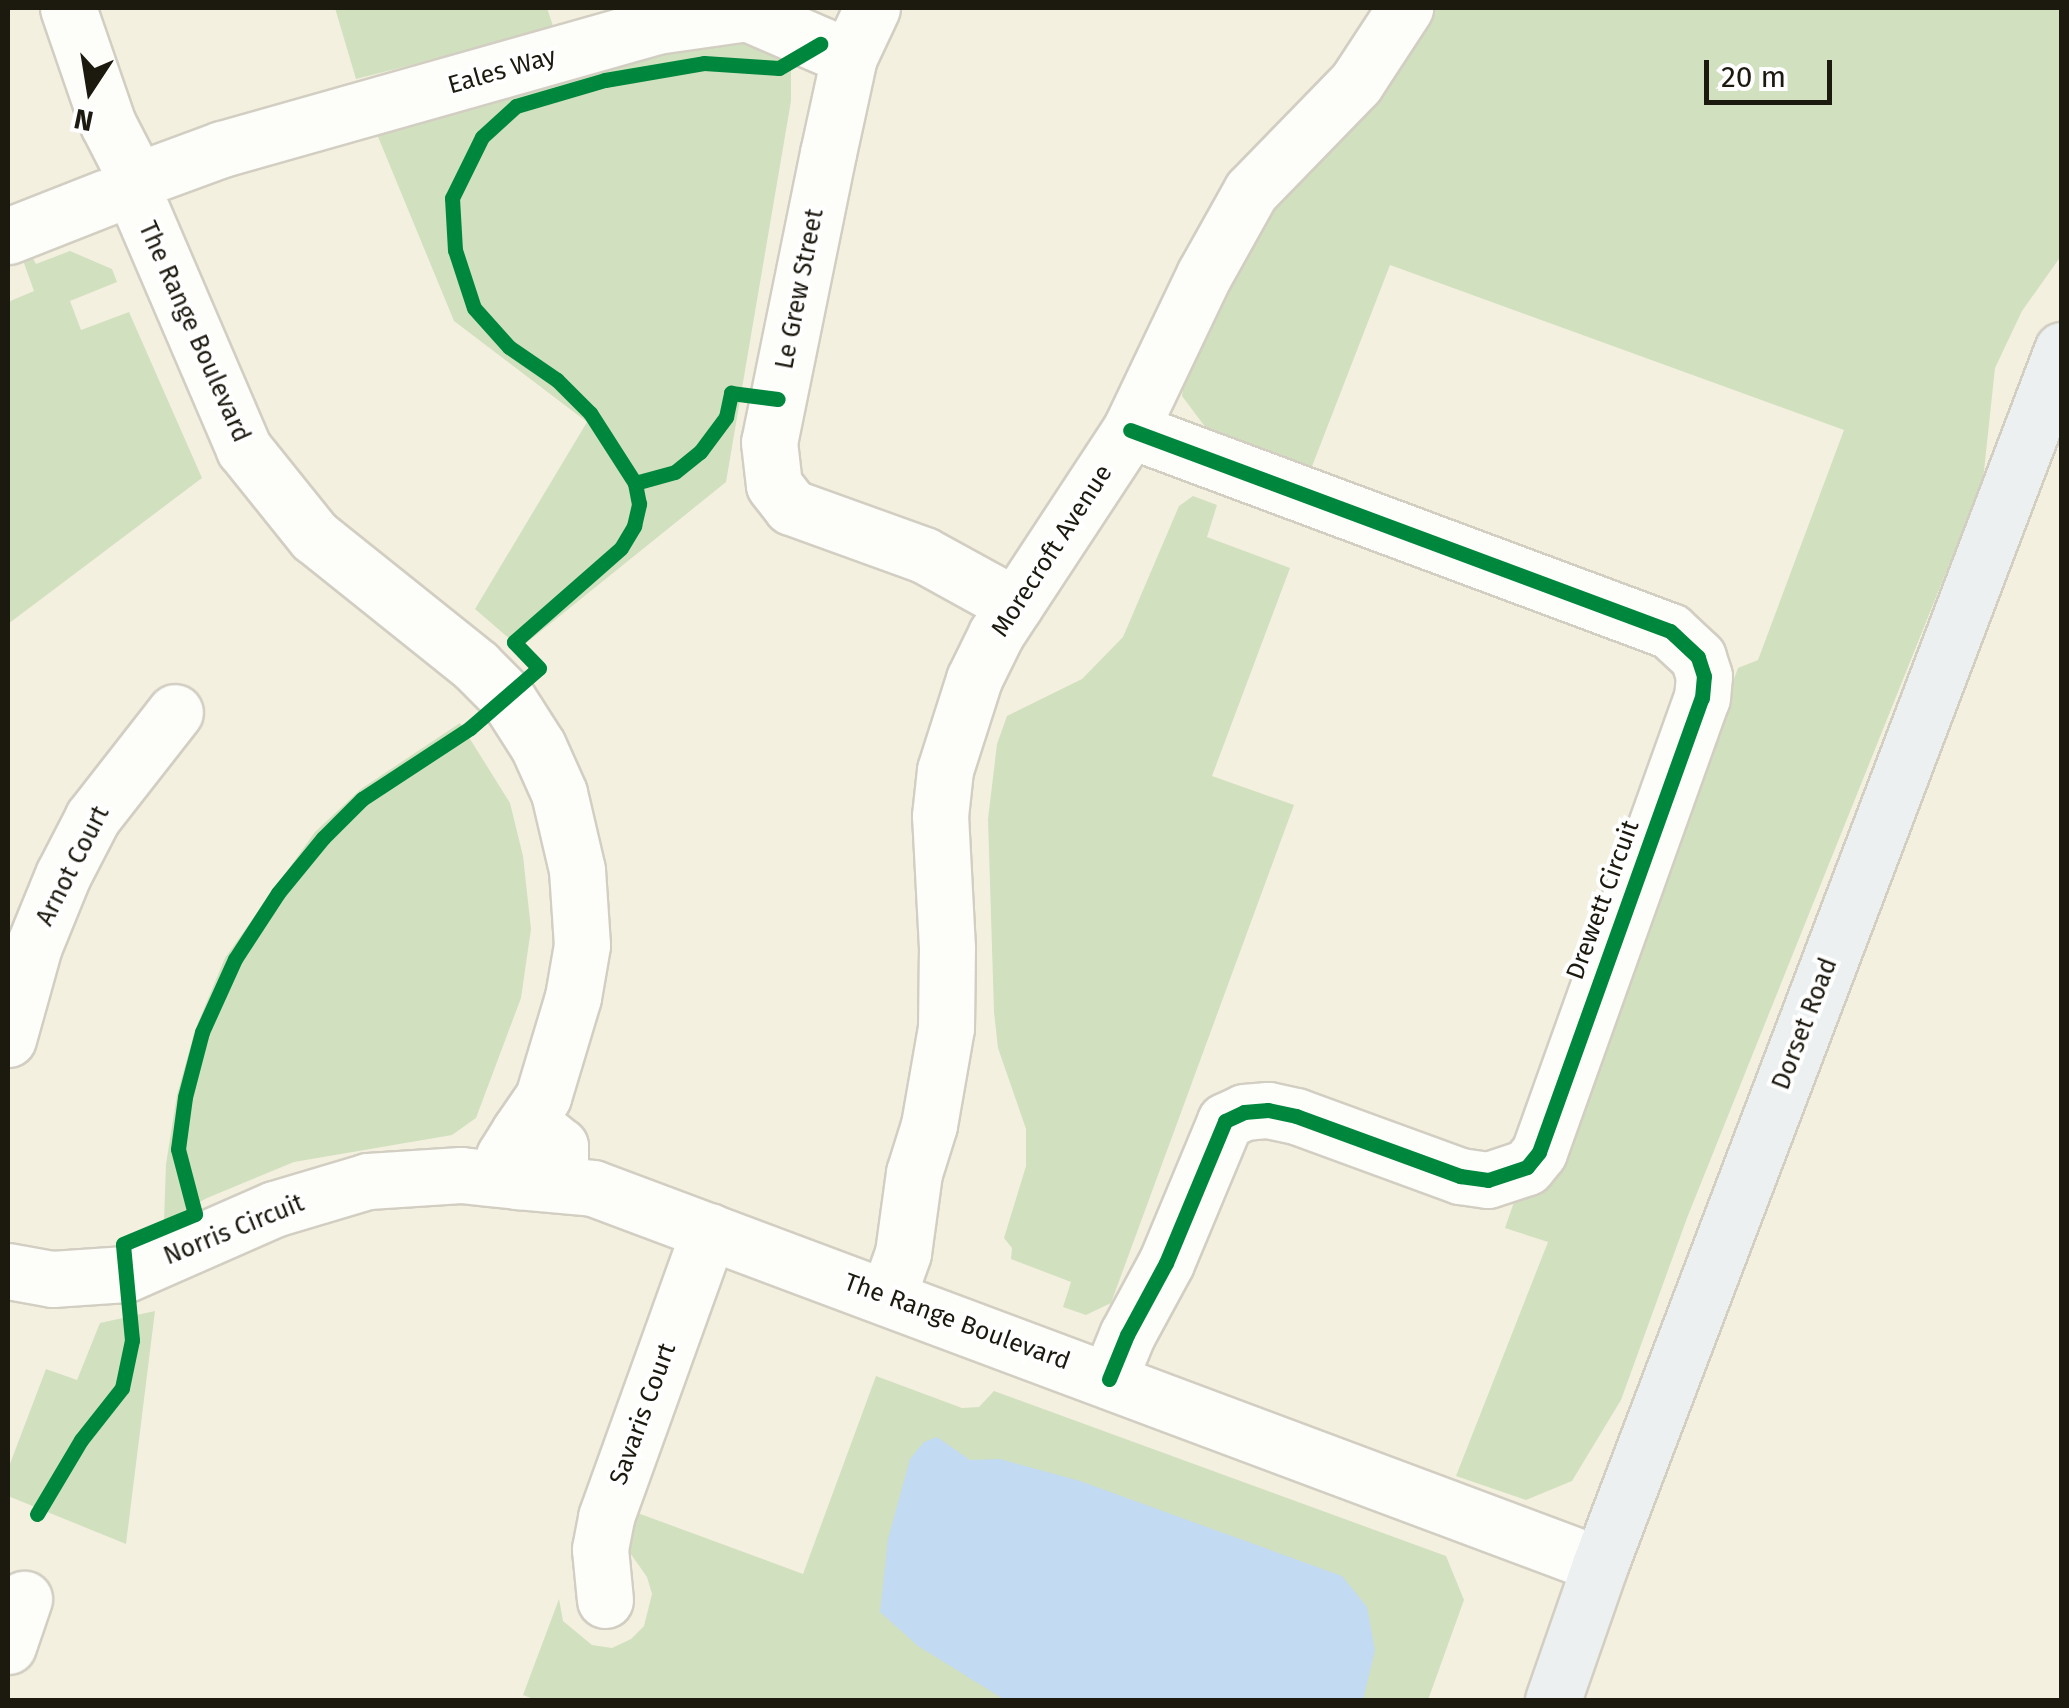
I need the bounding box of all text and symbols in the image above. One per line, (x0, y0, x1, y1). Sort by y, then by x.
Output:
north arrow (40, 40, 140, 140)
scale bar (1709, 40, 1836, 102)
street label: Eales Way (445, 41, 559, 101)
text: 20 m (1721, 59, 1786, 95)
text: N (71, 102, 96, 138)
street label: Le Grew Street (770, 206, 830, 372)
street label: The Range Boulevard (132, 217, 256, 447)
street label: Morecroft Avenue (985, 459, 1119, 643)
street label: Arnot Court (30, 801, 116, 931)
street label: Drewett Circuit (1560, 816, 1646, 984)
street label: Dorset Road (1766, 954, 1844, 1094)
street label: Norris Circuit (159, 1188, 309, 1272)
street label: The Range Boulevard (840, 1267, 1074, 1377)
street label: Savaris Court (603, 1339, 683, 1489)

